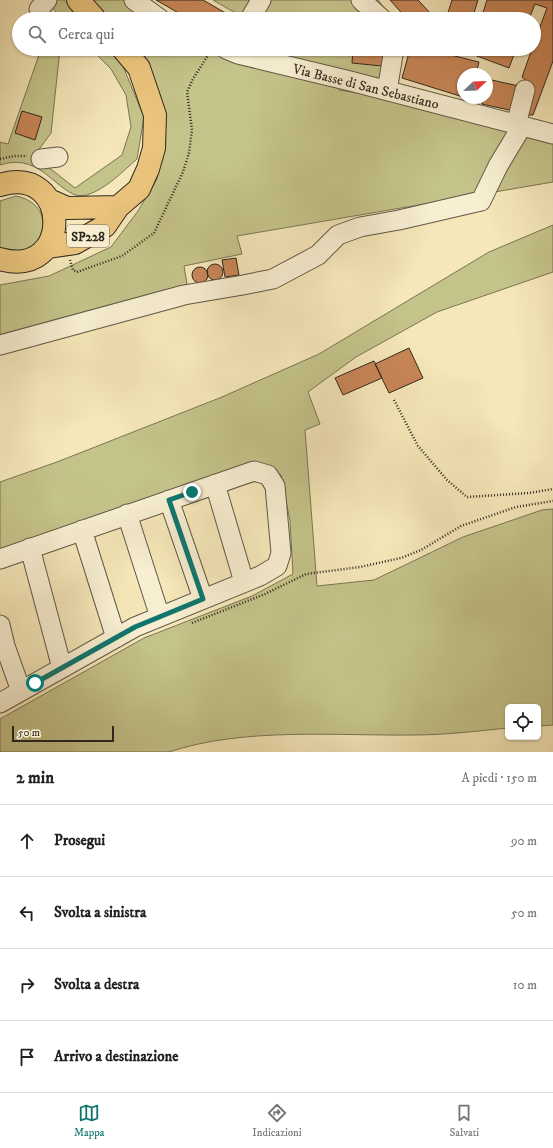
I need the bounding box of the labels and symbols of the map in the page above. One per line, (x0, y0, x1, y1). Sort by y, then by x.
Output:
street label: Via Basse di San Sebastiano (290, 60, 441, 114)
north arrow (457, 68, 493, 104)
road number: SP228 (67, 225, 109, 247)
route end (183, 483, 201, 501)
route start (26, 674, 44, 692)
scale bar (12, 724, 114, 743)

